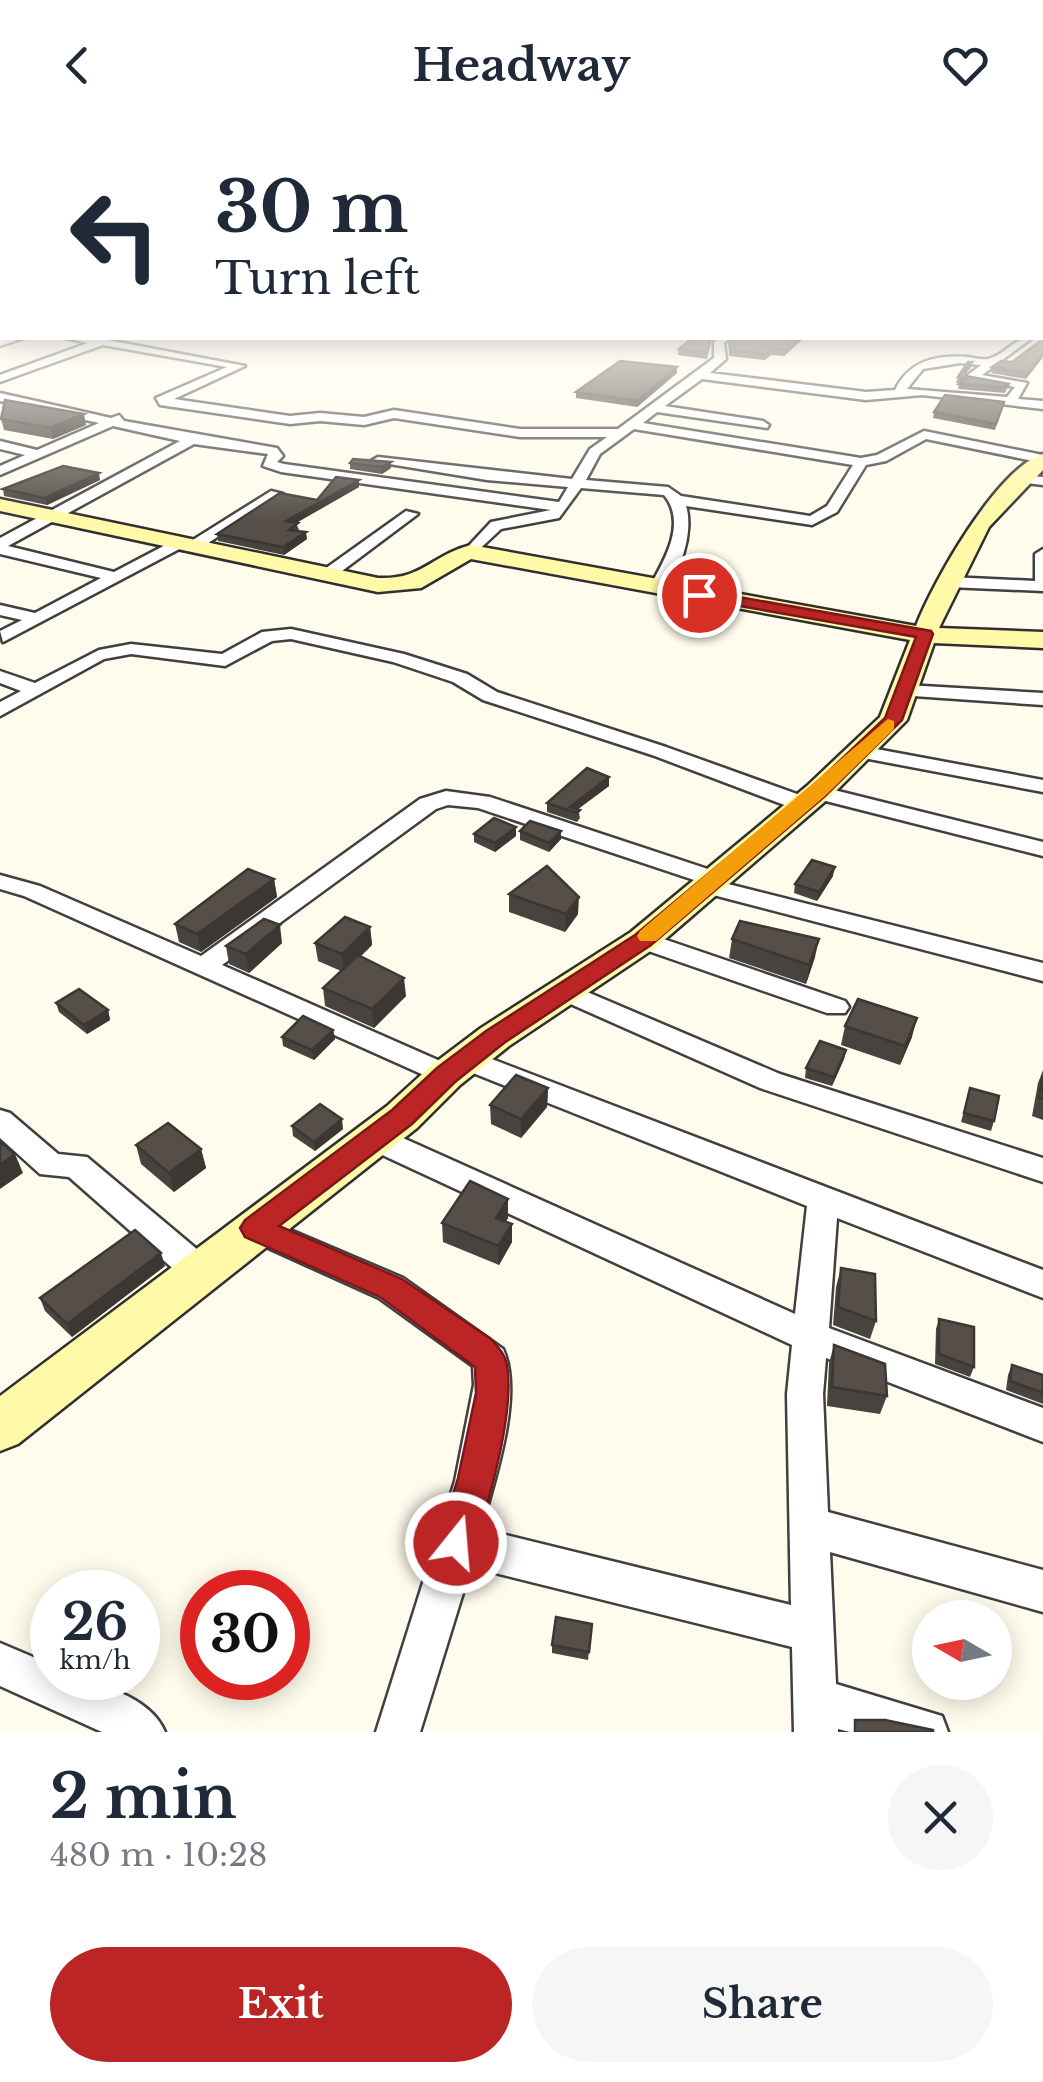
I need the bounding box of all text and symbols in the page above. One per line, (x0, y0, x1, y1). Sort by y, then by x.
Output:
text: Headway (413, 37, 630, 93)
icon: back (50, 38, 105, 93)
icon: heart (938, 38, 993, 93)
text: 30 m (215, 164, 408, 251)
icon: left (50, 170, 180, 300)
text: Turn left (215, 250, 420, 306)
pin (657, 553, 742, 638)
icon: arrive (672, 568, 727, 623)
position arrow (404, 1491, 508, 1595)
speed limit sign: 30 (180, 1570, 310, 1700)
text: 26 (62, 1591, 128, 1654)
north arrow (912, 1600, 1012, 1700)
map controls (912, 1600, 1012, 1700)
text: km/h (60, 1645, 130, 1676)
text: 2 min (50, 1760, 237, 1834)
button: close (888, 1765, 993, 1870)
text: 480 m · 10:28 (50, 1835, 267, 1875)
button: Exit (50, 1947, 512, 2062)
button: Share (532, 1947, 993, 2062)

